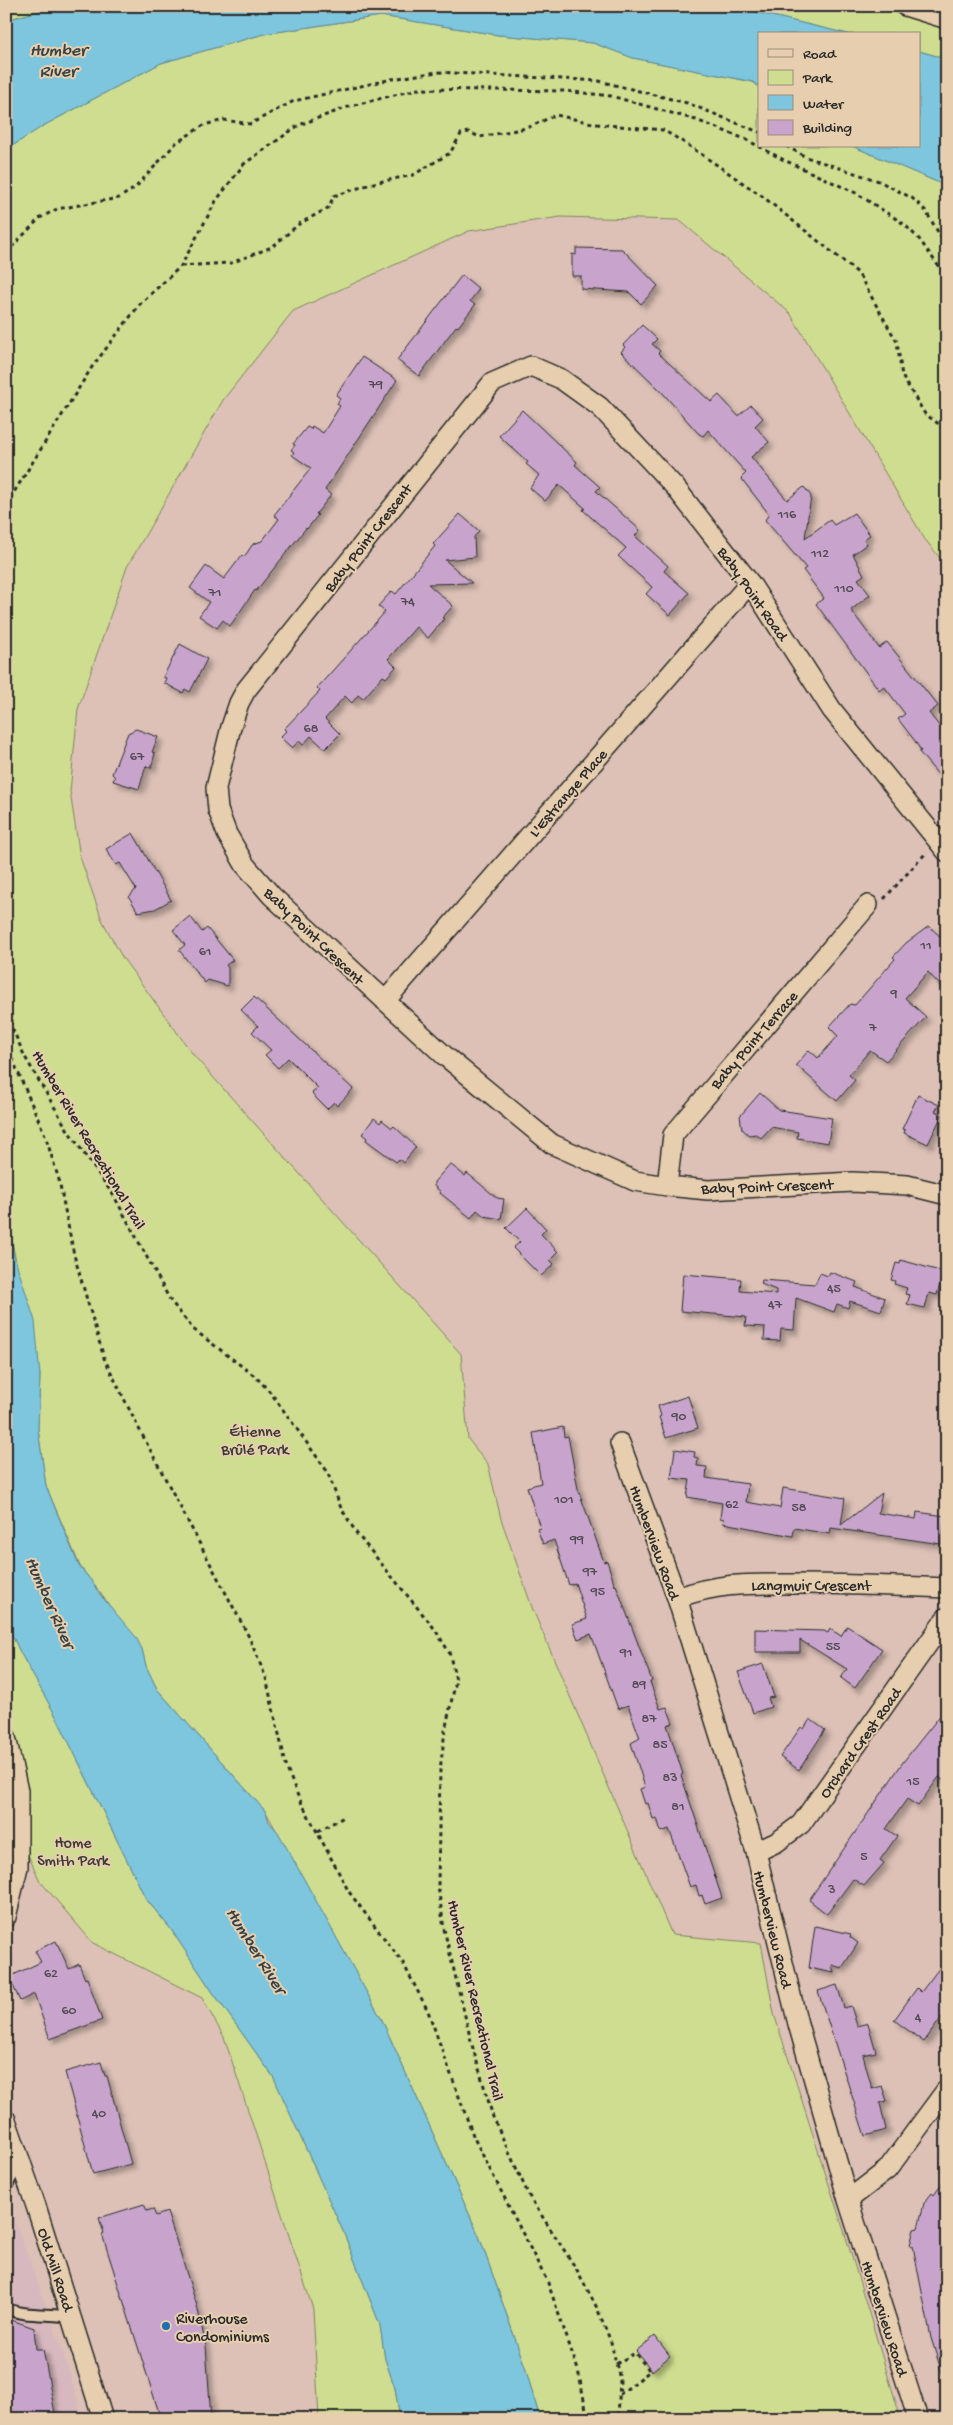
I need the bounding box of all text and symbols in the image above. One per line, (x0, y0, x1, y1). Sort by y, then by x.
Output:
legend (758, 32, 920, 148)
water label: Humber River (30, 41, 90, 83)
text: Road (803, 46, 837, 64)
text: Park (802, 70, 833, 88)
text: Water (803, 96, 845, 114)
text: Building (802, 120, 852, 138)
house number: 79 (368, 377, 383, 394)
street label: Baby Point Crescent (321, 480, 419, 598)
house number: 116 (777, 507, 797, 524)
street label: Baby Point Road (711, 543, 792, 647)
house number: 112 (810, 546, 829, 563)
house number: 110 (833, 581, 854, 598)
house number: 71 (208, 585, 221, 602)
house number: 74 (400, 594, 415, 611)
house number: 68 (304, 721, 319, 738)
street label: L'Estrange Place (526, 746, 614, 842)
house number: 67 (130, 749, 145, 766)
street label: Baby Point Crescent (258, 884, 368, 991)
house number: 11 (919, 938, 932, 955)
house number: 61 (199, 944, 211, 961)
house number: 9 (889, 986, 898, 1003)
street label: Baby Point Terrace (707, 988, 804, 1095)
house number: 7 (868, 1020, 877, 1037)
street label: Humber River Recreational Trail (26, 1048, 148, 1234)
street label: Baby Point Crescent (700, 1177, 835, 1200)
house number: 45 (827, 1281, 841, 1298)
house number: 47 (768, 1297, 783, 1314)
house number: 90 (671, 1409, 687, 1426)
park label: Étienne Brûlé Park (220, 1424, 291, 1461)
street label: Humberview Road (623, 1483, 683, 1604)
house number: 101 (553, 1492, 574, 1509)
house number: 62 (725, 1497, 739, 1514)
house number: 58 (791, 1500, 807, 1517)
house number: 99 (569, 1532, 584, 1549)
water label: Humber River (19, 1554, 80, 1655)
house number: 97 (582, 1564, 598, 1581)
street label: Langmuir Crescent (751, 1578, 872, 1597)
house number: 95 (590, 1584, 605, 1601)
house number: 55 (826, 1639, 840, 1656)
house number: 91 (619, 1645, 632, 1662)
house number: 89 (632, 1677, 646, 1694)
street label: Orchard Crest Road (817, 1684, 908, 1803)
house number: 87 (642, 1711, 657, 1728)
house number: 85 (652, 1737, 668, 1754)
house number: 83 (663, 1770, 677, 1787)
house number: 15 (905, 1774, 920, 1791)
house number: 81 (671, 1799, 685, 1816)
park label: Home Smith Park (37, 1835, 111, 1872)
house number: 5 (860, 1849, 868, 1866)
street label: Humberview Road (747, 1869, 795, 1992)
house number: 3 (827, 1882, 836, 1899)
street label: Humber River Recreational Trail (441, 1899, 506, 2103)
water label: Humber River (220, 1904, 292, 2001)
house number: 62 (44, 1966, 58, 1983)
house number: 60 (61, 2003, 77, 2020)
house number: 4 (915, 2010, 922, 2027)
house number: 40 (92, 2106, 106, 2123)
street label: Old Mill Road (31, 2226, 77, 2316)
street label: Humberview Road (855, 2259, 911, 2381)
place label: Riverhouse Condominiums (176, 2311, 270, 2348)
marker: Riverhouse Condominiums (160, 2320, 172, 2332)

